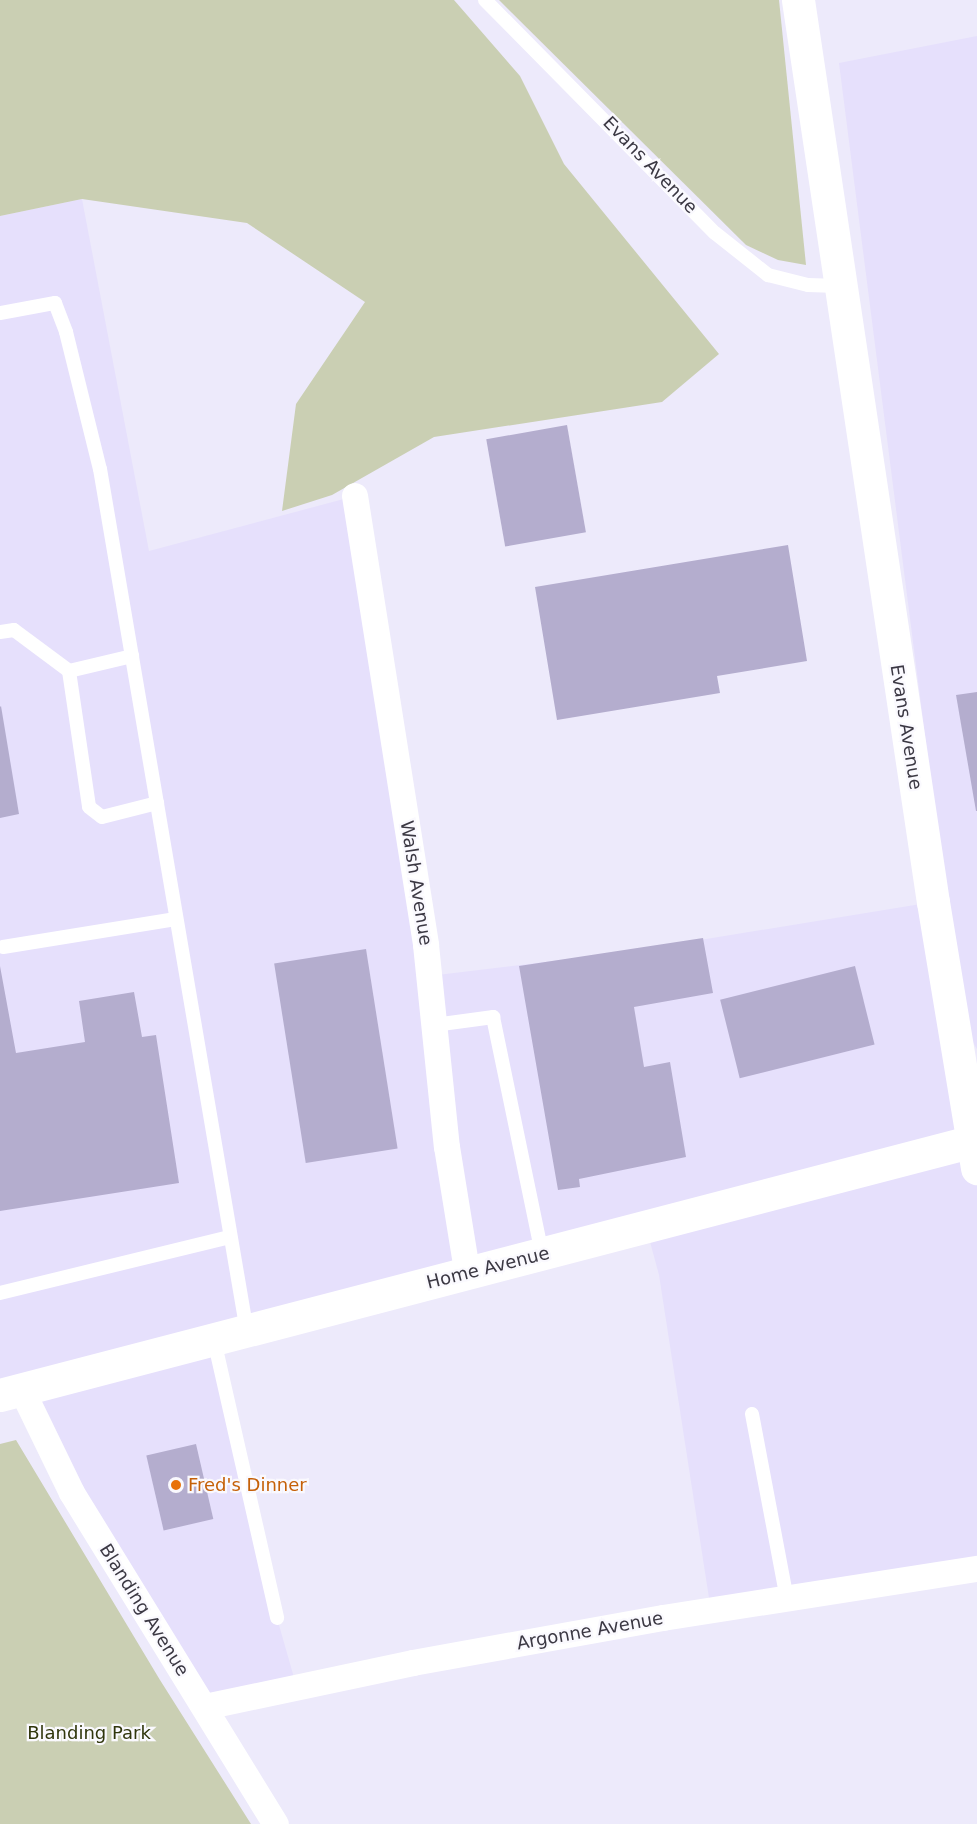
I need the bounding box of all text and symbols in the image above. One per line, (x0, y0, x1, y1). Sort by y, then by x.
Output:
street label: Evans Avenue (598, 112, 702, 218)
street label: Evans Avenue (885, 663, 927, 791)
street label: Walsh Avenue (395, 819, 437, 947)
street label: Home Avenue (424, 1242, 552, 1294)
place label: Fred's Dinner (188, 1474, 307, 1496)
marker: Fred's Dinner (169, 1478, 183, 1492)
street label: Blanding Avenue (95, 1540, 193, 1680)
street label: Argonne Avenue (515, 1607, 665, 1655)
park label: Blanding Park (27, 1722, 151, 1744)

